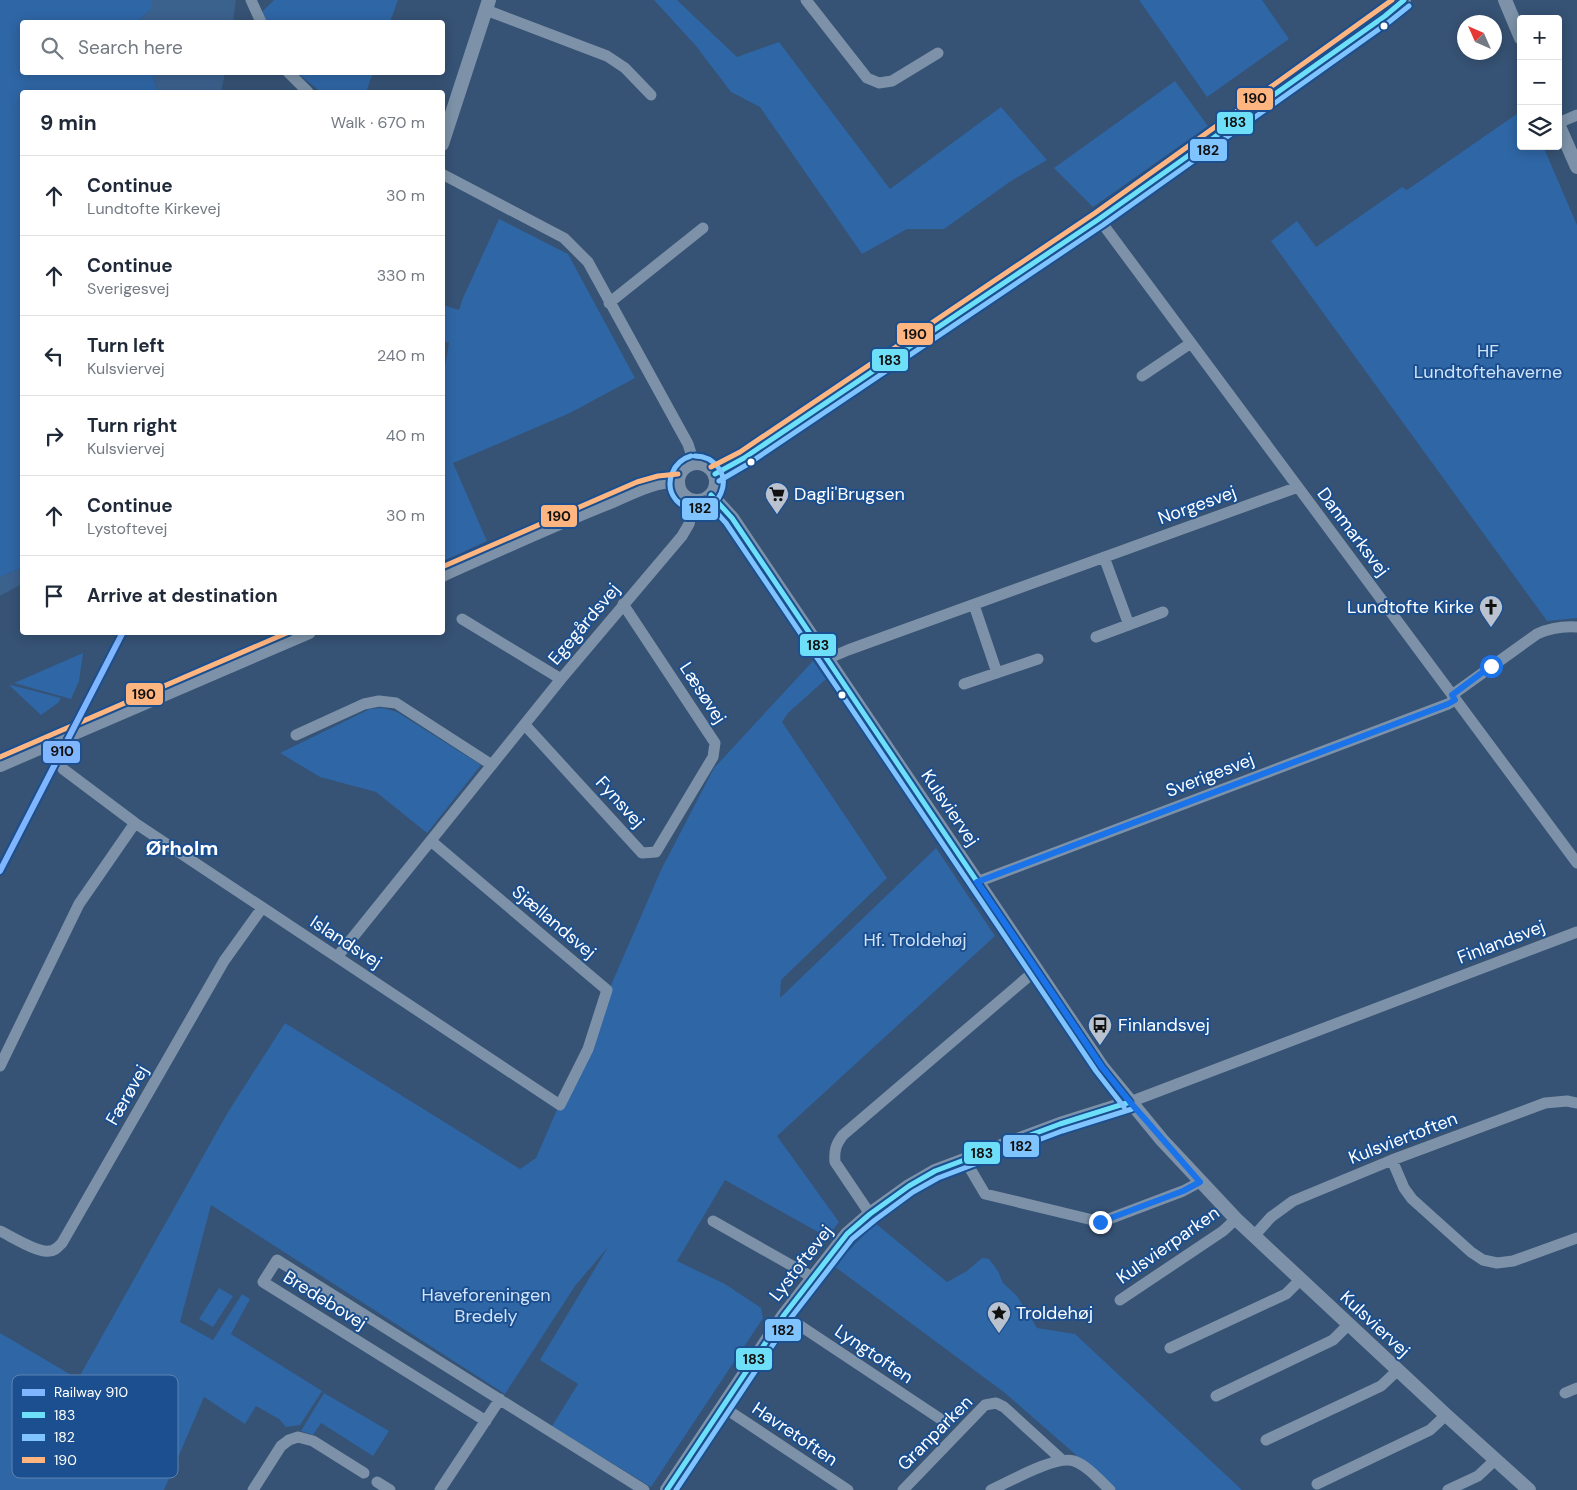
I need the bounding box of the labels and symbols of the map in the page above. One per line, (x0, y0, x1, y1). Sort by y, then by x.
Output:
north arrow (1457, 15, 1502, 60)
unlabelled marker (1379, 21, 1389, 31)
line badge: 190 (1236, 87, 1274, 111)
text: 190 (1243, 89, 1267, 107)
line badge: 183 (1216, 111, 1254, 135)
text: 183 (1224, 113, 1246, 131)
line badge: 182 (1189, 138, 1228, 162)
text: 182 (1197, 141, 1219, 159)
line badge: 190 (896, 322, 934, 346)
text: 190 (903, 325, 927, 343)
park label: HF Lundtoftehaverne (1414, 339, 1562, 384)
line badge: 183 (871, 348, 909, 372)
text: 183 (879, 351, 901, 369)
unlabelled marker (746, 457, 756, 467)
street label: Norgesvej (1155, 480, 1239, 530)
supermarket icon: Dagli'Brugsen (764, 481, 790, 515)
place label: Dagli'Brugsen (794, 482, 905, 506)
street label: Danmarksvej (1312, 483, 1394, 581)
line badge: 182 (681, 497, 719, 521)
text: 182 (689, 499, 711, 517)
line badge: 190 (540, 504, 578, 528)
text: 190 (547, 507, 571, 525)
street label: Egegårdsvej (543, 578, 625, 670)
church icon: Lundtofte Kirke (1478, 594, 1504, 628)
place label: Lundtofte Kirke (1347, 595, 1474, 619)
line badge: 183 (799, 633, 837, 657)
text: 183 (807, 636, 829, 654)
route start (1480, 655, 1503, 678)
street label: Læsøvej (674, 658, 732, 728)
line badge: 190 (125, 682, 164, 706)
text: 190 (132, 685, 156, 703)
unlabelled marker (837, 690, 847, 700)
line badge: 910 (42, 740, 81, 764)
text: 910 (50, 742, 74, 760)
street label: Sverigesvej (1162, 747, 1258, 803)
street label: Kulsviervej (916, 765, 984, 851)
street label: Fynsvej (590, 771, 650, 833)
district label: Ørholm (146, 835, 218, 861)
street label: Sjællandsvej (507, 880, 601, 964)
street label: Islandsvej (306, 910, 386, 974)
street label: Finlandsvej (1454, 914, 1548, 970)
park label: Hf. Troldehøj (863, 928, 967, 952)
bus stop icon: Finlandsvej (1087, 1012, 1113, 1046)
place label: Finlandsvej (1118, 1013, 1210, 1037)
street label: Færøvej (100, 1061, 154, 1129)
street label: Kulsviertoften (1345, 1106, 1461, 1170)
line badge: 182 (1002, 1134, 1040, 1158)
text: 182 (1010, 1137, 1032, 1155)
line badge: 183 (963, 1141, 1001, 1165)
text: 183 (971, 1144, 993, 1162)
street label: Kulsvierparken (1112, 1201, 1224, 1289)
route end (1089, 1211, 1112, 1234)
street label: Lystoftevej (764, 1220, 838, 1306)
street label: Bredebovej (279, 1265, 371, 1335)
park label: Haveforeningen Bredely (421, 1283, 551, 1328)
street label: Kulsviervej (1335, 1285, 1415, 1363)
place icon: Troldehøj (986, 1300, 1012, 1334)
place label: Troldehøj (1016, 1301, 1093, 1325)
line badge: 182 (764, 1318, 802, 1342)
street label: Lyngtoften (830, 1319, 918, 1389)
text: 182 (772, 1321, 794, 1339)
line badge: 183 (735, 1347, 773, 1371)
text: 183 (743, 1350, 765, 1368)
legend (12, 1375, 178, 1478)
text: Railway 910 (54, 1383, 128, 1401)
street label: Granparken (892, 1390, 978, 1476)
street label: Havretoften (748, 1397, 842, 1471)
text: 183 (54, 1406, 75, 1424)
text: 182 (54, 1428, 75, 1446)
text: 190 (54, 1451, 77, 1469)

